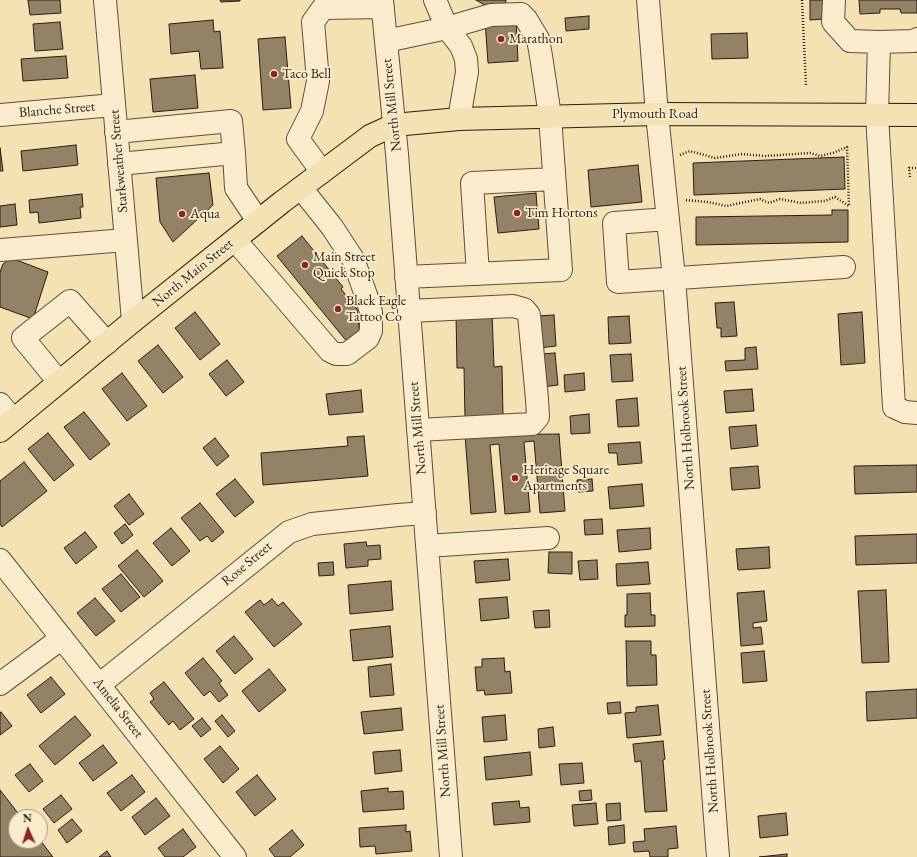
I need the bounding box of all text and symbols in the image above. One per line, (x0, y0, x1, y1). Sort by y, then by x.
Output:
place label: Marathon (509, 31, 563, 47)
marker: Marathon (496, 34, 506, 44)
street label: North Mill Street (379, 58, 405, 152)
place label: Taco Bell (282, 66, 331, 82)
marker: Taco Bell (269, 69, 279, 79)
street label: Blanche Street (18, 98, 96, 122)
street label: Plymouth Road (612, 106, 698, 122)
street label: Starkweather Street (106, 109, 132, 213)
place label: Tim Hortons (525, 205, 598, 221)
place label: Aqua (190, 206, 220, 222)
marker: Tim Hortons (512, 208, 522, 218)
marker: Aqua (177, 209, 187, 219)
street label: North Main Street (149, 235, 237, 311)
place label: Main Street Quick Stop (313, 249, 375, 282)
marker: Main Street Quick Stop (300, 260, 310, 270)
place label: Black Eagle Tattoo Co (346, 293, 406, 326)
marker: Black Eagle Tattoo Co (333, 304, 343, 314)
street label: North Holbrook Street (673, 365, 699, 491)
street label: North Mill Street (406, 381, 430, 475)
place label: Heritage Square Apartments (523, 462, 609, 494)
marker: Heritage Square Apartments (510, 473, 520, 483)
street label: Rose Street (218, 538, 276, 590)
street label: Amelia Street (89, 674, 147, 742)
street label: North Holbrook Street (697, 688, 723, 814)
street label: North Mill Street (431, 704, 455, 798)
north arrow (8, 809, 48, 849)
text: N (23, 811, 32, 825)

